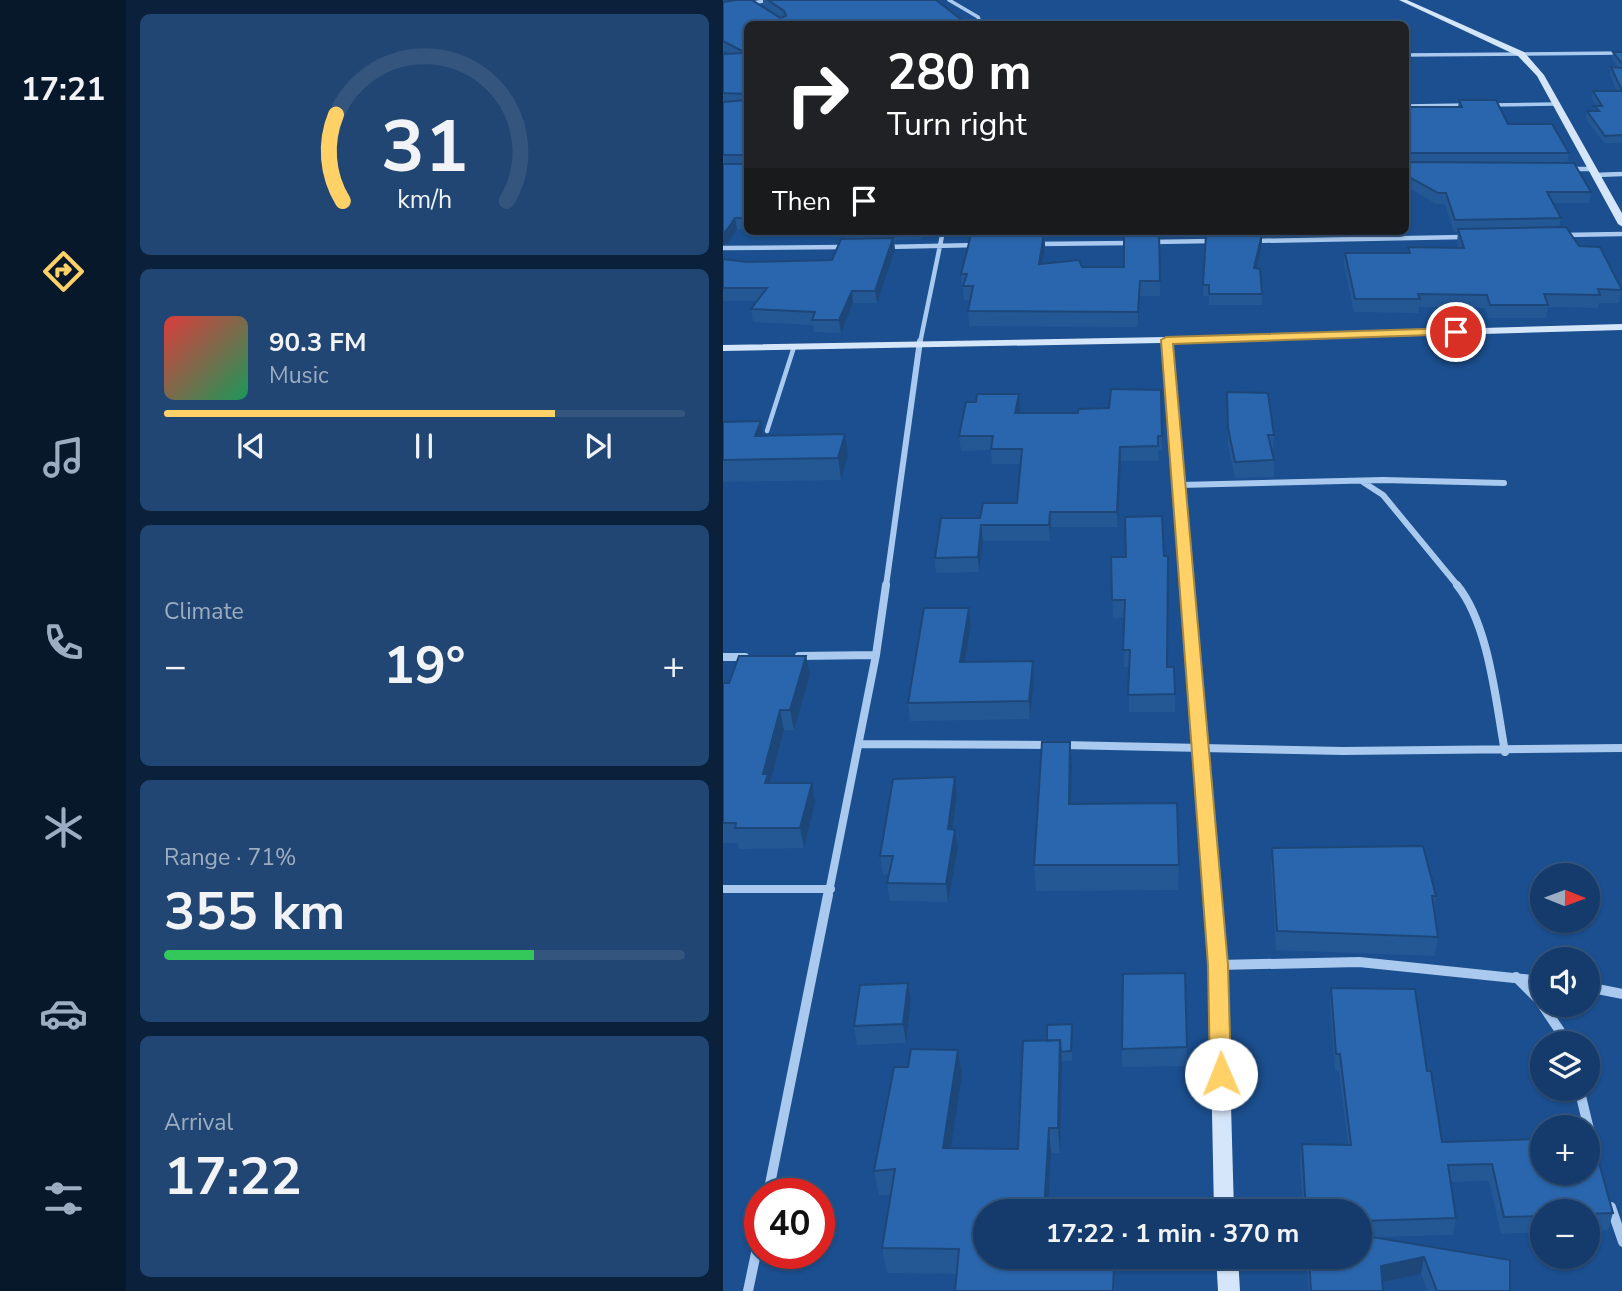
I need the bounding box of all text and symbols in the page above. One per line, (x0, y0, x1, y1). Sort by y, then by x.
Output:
text: 280 m (887, 39, 1031, 106)
icon: right (772, 49, 863, 140)
text: 17:21 (21, 68, 105, 111)
text: 31 (381, 97, 468, 197)
text: Turn right (887, 103, 1027, 146)
icon: arrive (845, 182, 883, 220)
text: km/h (397, 183, 452, 217)
text: Then (772, 184, 831, 219)
icon: directions (39, 247, 88, 296)
pin (1426, 302, 1486, 362)
icon: arrive (1437, 313, 1475, 351)
text: 90.3 FM (269, 325, 366, 360)
text: Music (269, 360, 329, 391)
icon: previous (232, 427, 270, 465)
icon: pause (405, 427, 443, 465)
icon: next (579, 427, 617, 465)
icon: music (39, 433, 88, 482)
text: Climate (164, 596, 244, 627)
icon: phone (39, 618, 88, 667)
text: 19° (383, 630, 466, 701)
text: − (164, 641, 187, 692)
text: + (662, 641, 685, 692)
icon: climate (39, 803, 88, 852)
text: Range · 71% (164, 842, 296, 873)
north arrow (1530, 863, 1600, 933)
map controls (1530, 863, 1600, 1269)
text: 355 km (164, 876, 345, 947)
button: sound (1530, 947, 1600, 1017)
icon: car (39, 989, 88, 1038)
button: layers (1530, 1031, 1600, 1101)
position arrow (1184, 1037, 1258, 1111)
text: Arrival (164, 1107, 233, 1138)
button: + (1530, 1115, 1600, 1185)
text: 17:22 (164, 1141, 302, 1212)
icon: filters (39, 1174, 88, 1223)
speed limit sign: 40 (744, 1178, 835, 1269)
button: − (1530, 1199, 1600, 1269)
text: 17:22 · 1 min · 370 m (1046, 1216, 1299, 1251)

